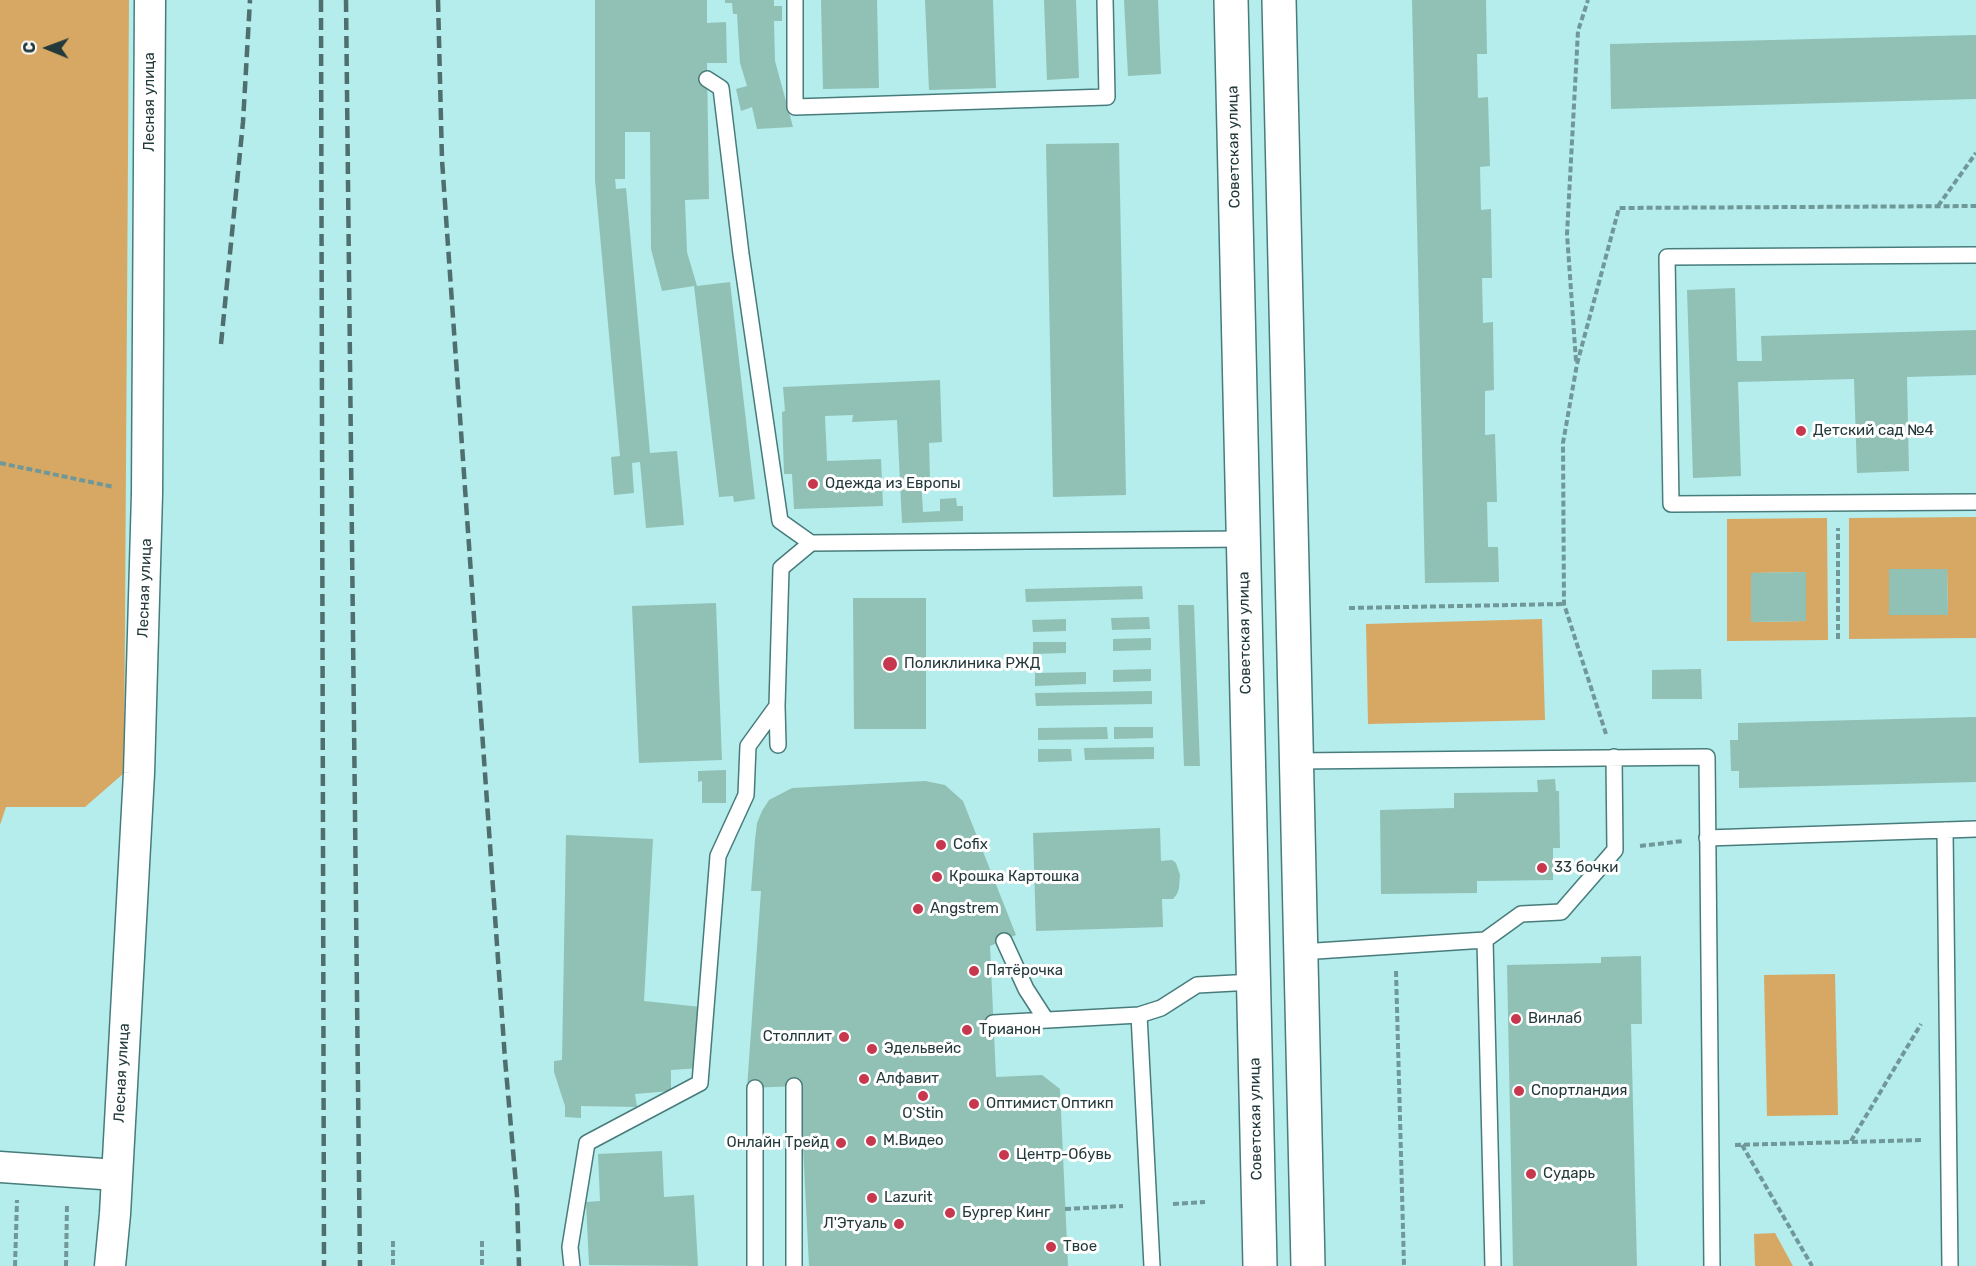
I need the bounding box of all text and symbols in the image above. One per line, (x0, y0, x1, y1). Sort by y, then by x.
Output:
north arrow (18, 18, 78, 78)
text: С (20, 42, 39, 53)
street label: Лесная улица (141, 52, 159, 152)
street label: Советская улица (1224, 86, 1244, 208)
place label: Детский сад №4 (1813, 422, 1934, 440)
marker: Детский сад №4 (1794, 424, 1808, 438)
place label: Одежда из Европы (825, 475, 961, 493)
marker: Одежда из Европы (806, 477, 820, 491)
street label: Лесная улица (134, 538, 156, 638)
street label: Советская улица (1235, 572, 1255, 694)
marker: Поликлиника РЖД (881, 655, 899, 673)
place label: Поликлиника РЖД (904, 655, 1040, 673)
place label: Cofix (953, 836, 988, 854)
marker: Cofix (934, 838, 948, 852)
place label: 33 бочки (1554, 859, 1618, 877)
marker: 33 бочки (1535, 861, 1549, 875)
place label: Крошка Картошка (949, 868, 1079, 886)
marker: Крошка Картошка (930, 870, 944, 884)
place label: Angstrem (930, 900, 999, 918)
marker: Angstrem (911, 902, 925, 916)
place label: Пятёрочка (986, 962, 1063, 980)
marker: Пятёрочка (967, 964, 981, 978)
place label: Винлаб (1528, 1010, 1582, 1028)
marker: Винлаб (1509, 1012, 1523, 1026)
place label: Трианон (979, 1021, 1041, 1039)
street label: Лесная улица (110, 1023, 134, 1123)
marker: Трианон (960, 1023, 974, 1037)
place label: Столплит (763, 1028, 832, 1046)
marker: Столплит (837, 1030, 851, 1044)
place label: Эдельвейс (884, 1040, 961, 1058)
marker: Эдельвейс (865, 1042, 879, 1056)
street label: Советская улица (1246, 1058, 1266, 1180)
place label: Алфавит (876, 1070, 939, 1088)
marker: Алфавит (857, 1072, 871, 1086)
place label: Спортландия (1531, 1082, 1628, 1100)
marker: Спортландия (1512, 1084, 1526, 1098)
marker: O'Stin (916, 1089, 930, 1103)
place label: Оптимист Оптикп (986, 1095, 1114, 1113)
marker: Оптимист Оптикп (967, 1097, 981, 1111)
place label: O'Stin (902, 1105, 944, 1123)
place label: М.Видео (883, 1132, 944, 1150)
place label: Онлайн Трейд (727, 1134, 829, 1152)
marker: М.Видео (864, 1134, 878, 1148)
marker: Онлайн Трейд (834, 1136, 848, 1150)
place label: Центр-Обувь (1016, 1146, 1111, 1164)
marker: Центр-Обувь (997, 1148, 1011, 1162)
place label: Сударь (1543, 1165, 1595, 1183)
marker: Сударь (1524, 1167, 1538, 1181)
place label: Lazurit (884, 1189, 933, 1207)
marker: Lazurit (865, 1191, 879, 1205)
place label: Бургер Кинг (962, 1204, 1050, 1222)
marker: Бургер Кинг (943, 1206, 957, 1220)
place label: Л'Этуаль (823, 1215, 887, 1233)
marker: Л'Этуаль (892, 1217, 906, 1231)
place label: Твое (1063, 1238, 1097, 1256)
marker: Твое (1044, 1240, 1058, 1254)

